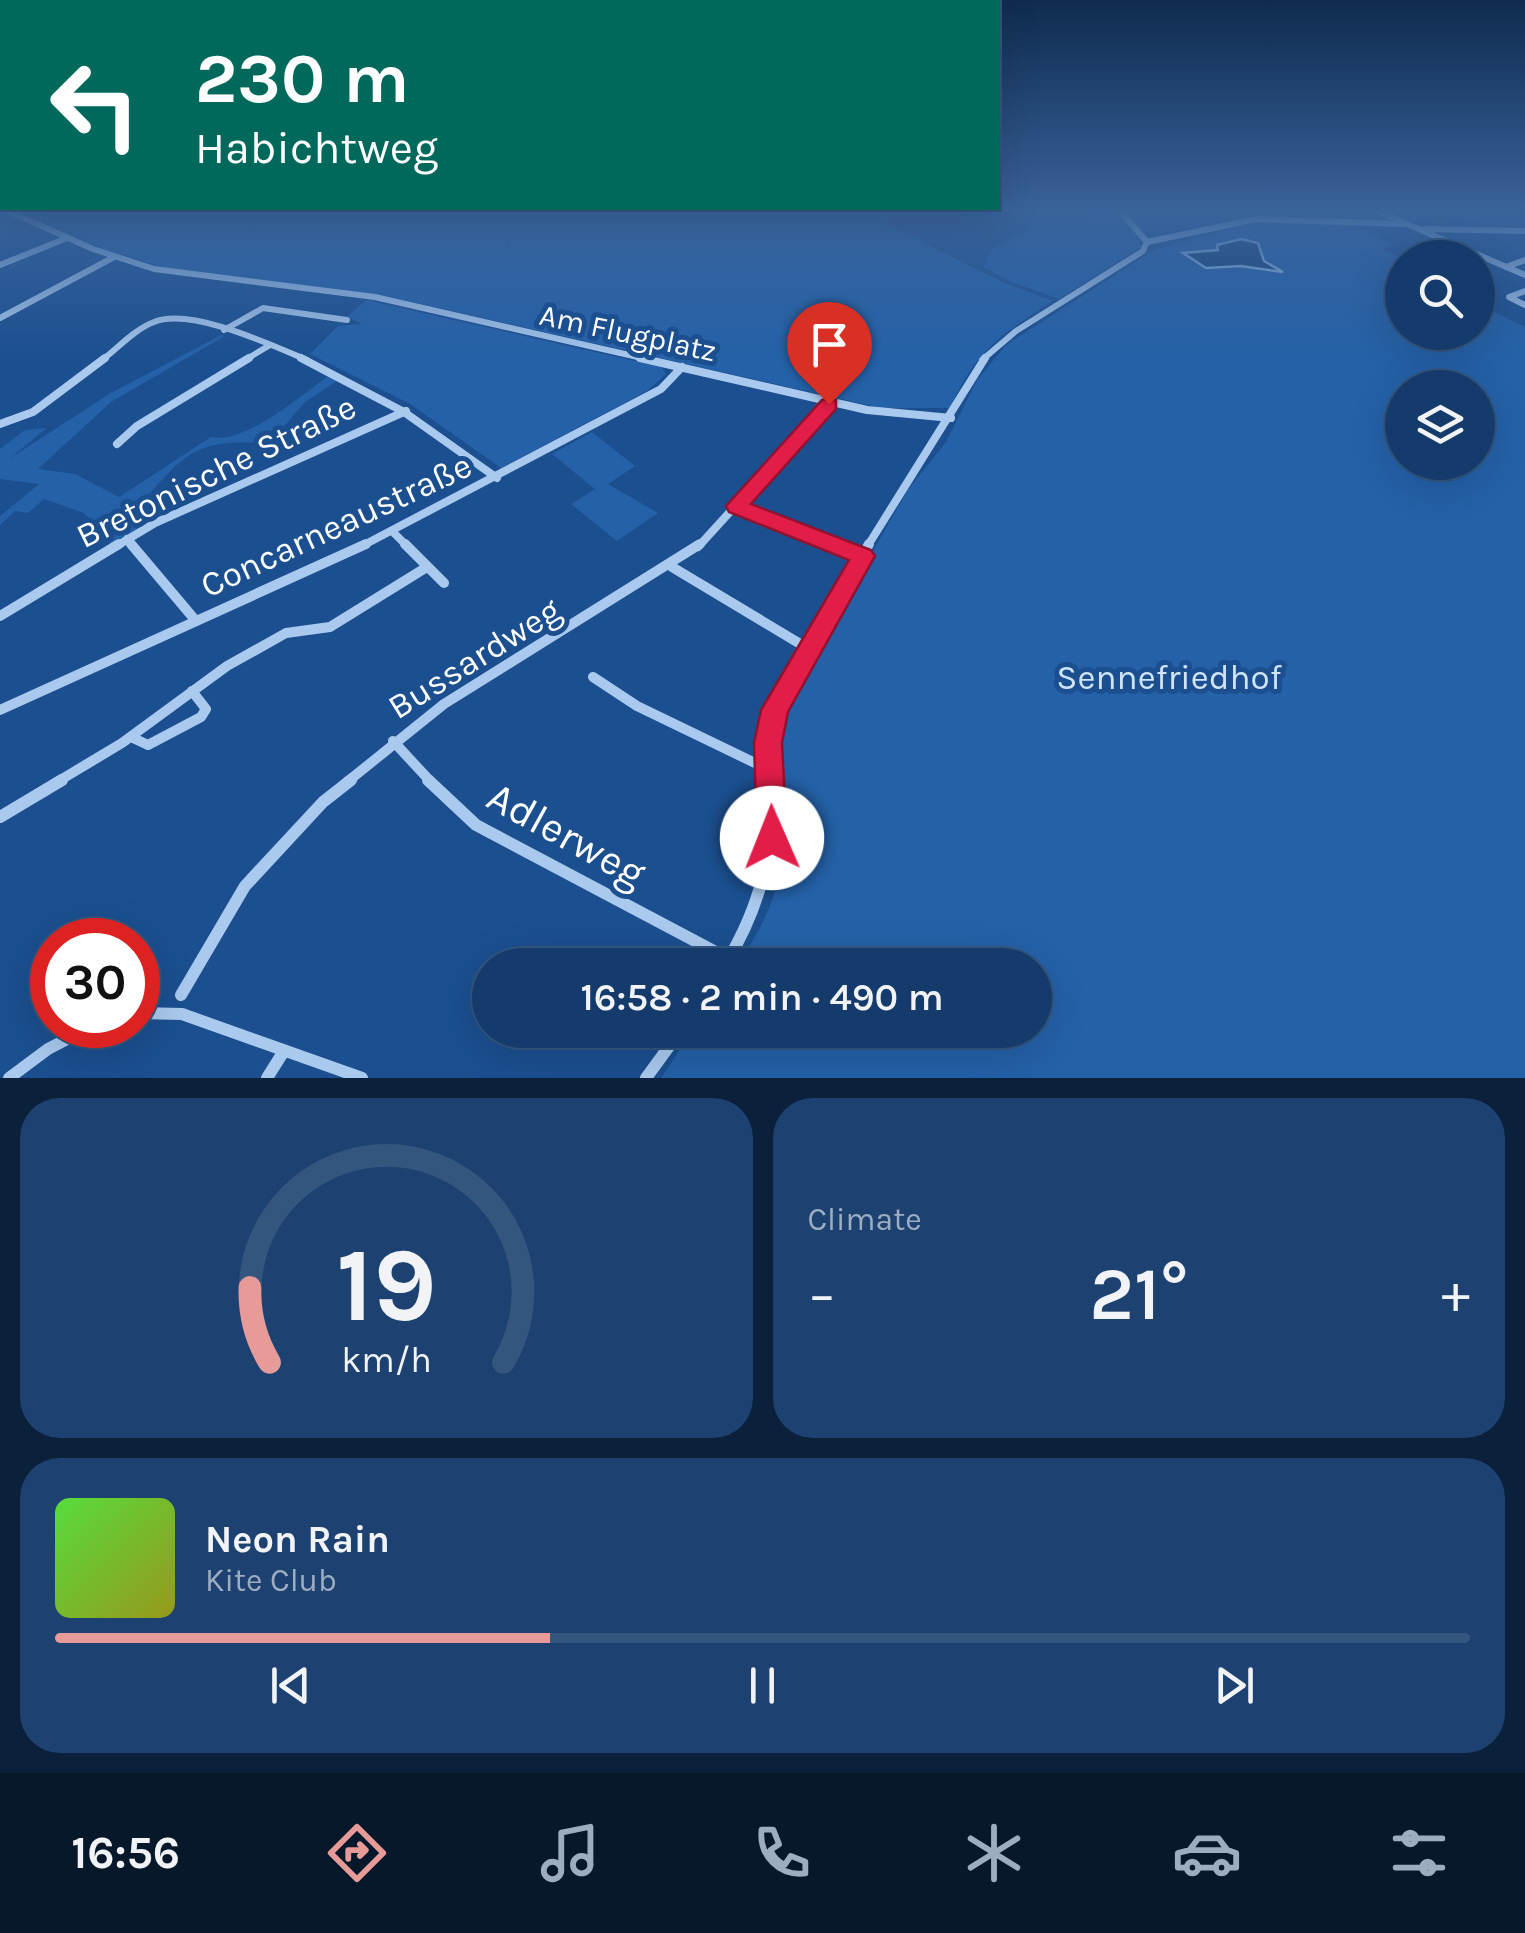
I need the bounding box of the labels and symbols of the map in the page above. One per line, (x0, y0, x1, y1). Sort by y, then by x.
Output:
street label: Am Flugplatz (536, 297, 720, 369)
pin (787, 302, 872, 405)
street label: Bretonische Straße (70, 386, 363, 557)
street label: Concarneaustraße (194, 445, 478, 606)
street label: Bussardweg (381, 589, 568, 728)
park label: Sennefriedhof (1056, 657, 1283, 698)
street label: Adlerweg (479, 771, 655, 899)
position arrow (720, 786, 824, 890)
speed limit sign: 30 (30, 918, 160, 1048)

